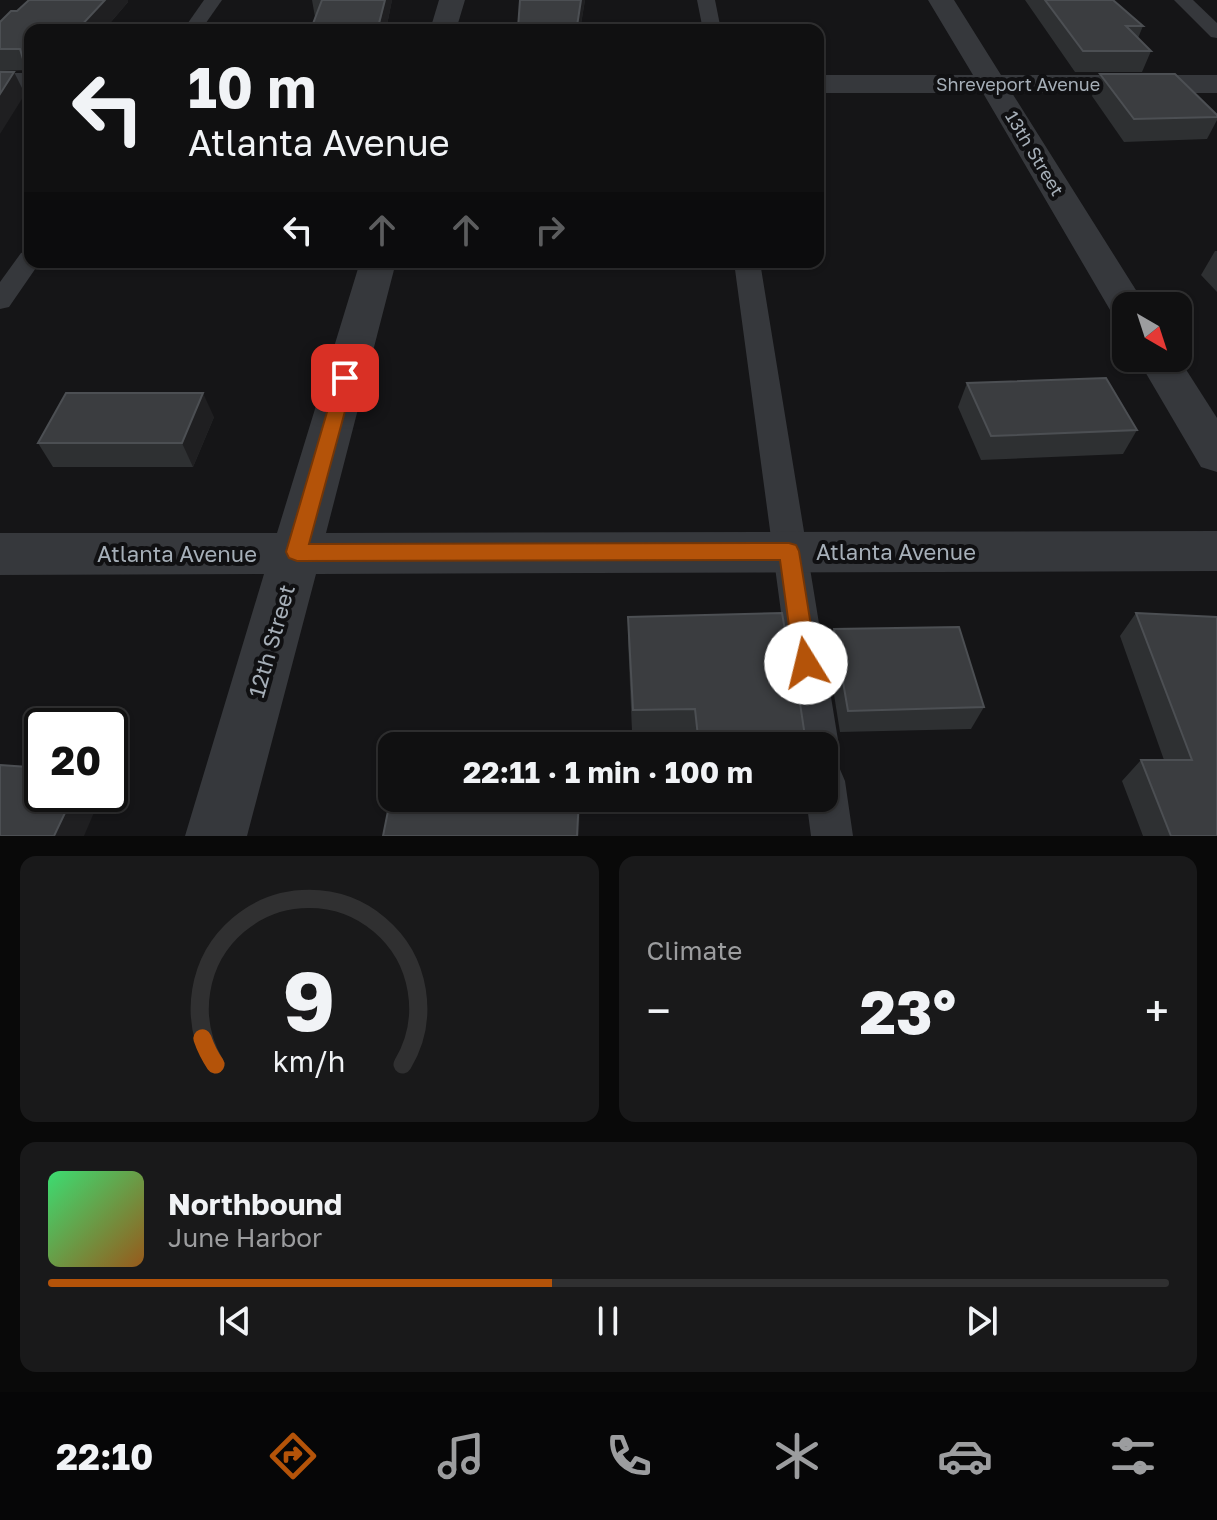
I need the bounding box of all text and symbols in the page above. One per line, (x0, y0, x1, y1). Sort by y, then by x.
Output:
text: 10 m (188, 53, 316, 120)
icon: left (56, 56, 160, 160)
street label: Shreveport Avenue (936, 73, 1100, 95)
street label: 13th Street (1001, 106, 1069, 200)
text: Atlanta Avenue (188, 121, 450, 164)
icon: left (276, 208, 320, 252)
icon: ahead (360, 208, 404, 252)
icon: ahead (444, 208, 488, 252)
icon: right (528, 208, 572, 252)
north arrow (1112, 292, 1192, 372)
map controls (1112, 292, 1192, 372)
pin (311, 344, 379, 412)
icon: arrive (323, 356, 367, 400)
street label: Atlanta Avenue (816, 538, 976, 565)
street label: Atlanta Avenue (97, 540, 257, 567)
street label: 12th Street (242, 581, 300, 701)
position arrow (764, 621, 848, 705)
speed limit sign: 20 (24, 708, 128, 812)
text: 22:11 · 1 min · 100 m (463, 754, 753, 790)
text: Climate (647, 935, 742, 966)
text: 9 (283, 949, 336, 1049)
text: 23° (859, 975, 956, 1047)
text: − (647, 984, 671, 1037)
text: + (1145, 984, 1169, 1037)
text: km/h (273, 1044, 346, 1078)
text: Northbound (168, 1186, 342, 1222)
text: June Harbor (168, 1222, 322, 1253)
icon: previous (213, 1299, 257, 1343)
icon: pause (586, 1299, 630, 1343)
icon: next (960, 1299, 1004, 1343)
icon: directions (265, 1428, 321, 1484)
icon: music (433, 1428, 489, 1484)
icon: phone (601, 1428, 657, 1484)
icon: climate (769, 1428, 825, 1484)
icon: car (937, 1428, 993, 1484)
icon: filters (1105, 1428, 1161, 1484)
text: 22:10 (56, 1435, 153, 1478)

